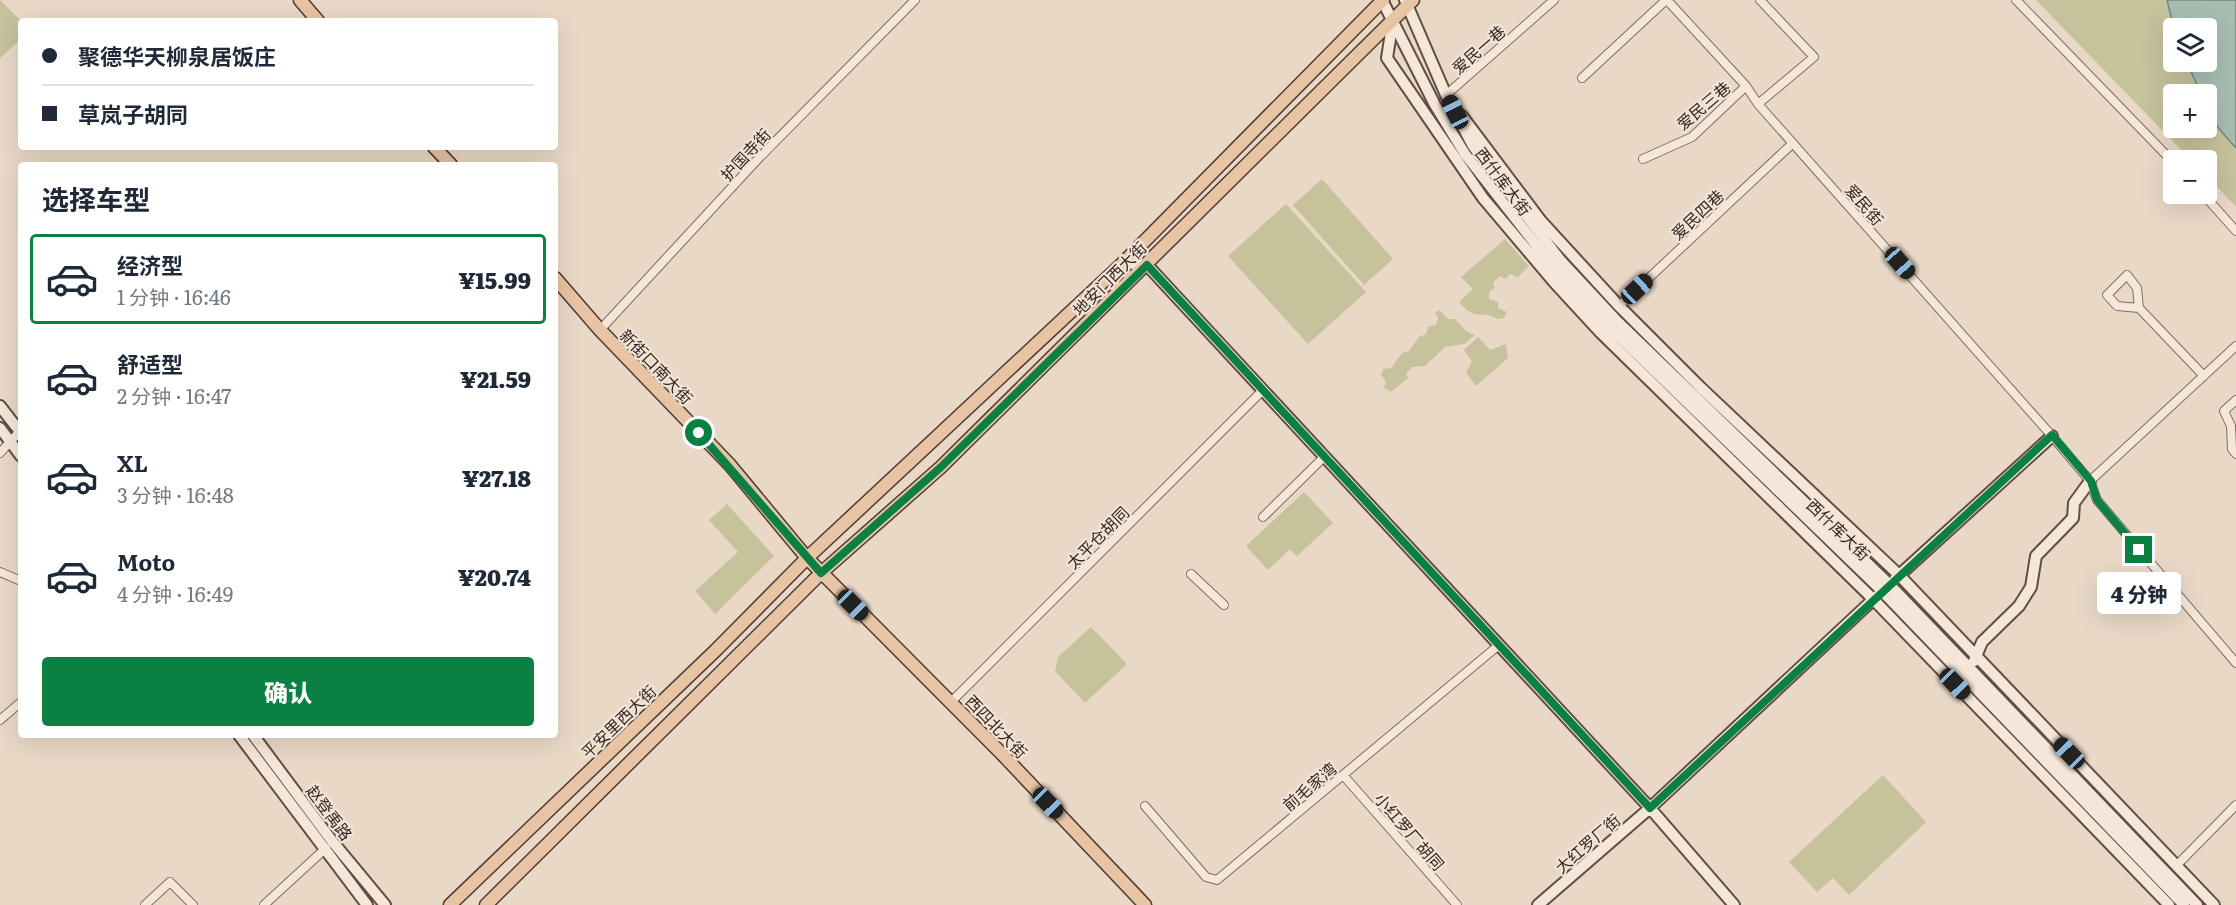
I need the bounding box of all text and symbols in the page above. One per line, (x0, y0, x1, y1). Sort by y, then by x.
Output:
map controls (2163, 18, 2217, 204)
button: layers (2163, 18, 2217, 72)
street label: 爱民一巷 (1446, 19, 1510, 79)
text: 聚德华天柳泉居饭庄 (78, 39, 276, 72)
street label: 爱民三巷 (1671, 75, 1735, 135)
button: + (2163, 84, 2217, 138)
car (1439, 92, 1471, 132)
text: 草岚子胡同 (78, 97, 188, 130)
street label: 护国寺街 (714, 122, 776, 186)
street label: 西什库大街 (1470, 142, 1538, 220)
button: − (2163, 150, 2217, 204)
text: 选择车型 (42, 178, 150, 218)
street label: 爱民街 (1840, 178, 1890, 230)
street label: 爱民四巷 (1665, 183, 1729, 245)
street label: 地安门西大街 (1067, 236, 1151, 320)
car (1881, 244, 1919, 282)
text: 经济型 (117, 248, 183, 281)
icon: car (45, 252, 99, 306)
text: ¥15.99 (458, 263, 531, 296)
car (1618, 270, 1656, 308)
text: 1 分钟 · 16:46 (117, 281, 231, 311)
street label: 新街口南大街 (615, 323, 699, 409)
text: 舒适型 (117, 347, 183, 380)
icon: car (45, 351, 99, 405)
text: ¥21.59 (460, 362, 531, 395)
text: 2 分钟 · 16:47 (117, 380, 231, 410)
route start (685, 419, 712, 446)
text: XL (117, 446, 148, 479)
icon: car (45, 450, 99, 504)
text: ¥27.18 (462, 461, 531, 494)
text: 3 分钟 · 16:48 (117, 479, 234, 509)
street label: 西什库大街 (1802, 493, 1876, 565)
street label: 太平仓胡同 (1060, 500, 1134, 574)
route end (2125, 536, 2152, 563)
text: Moto (117, 545, 175, 578)
icon: car (45, 549, 99, 603)
text: ¥20.74 (458, 560, 531, 593)
callout: 4 分钟 (2097, 571, 2181, 613)
text: 4 分钟 · 16:49 (117, 578, 233, 608)
text: 4 分钟 (2111, 578, 2167, 608)
car (834, 586, 872, 624)
button: 确认 (42, 657, 534, 726)
car (1936, 665, 1974, 703)
street label: 平安里西大街 (575, 679, 661, 763)
street label: 西四北大街 (961, 689, 1033, 763)
car (2050, 734, 2088, 772)
street label: 前毛家湾 (1277, 756, 1341, 816)
street label: 赵登禹路 (301, 779, 359, 845)
car (1029, 784, 1067, 822)
street label: 小红罗厂胡同 (1369, 787, 1451, 875)
street label: 大红罗厂街 (1549, 808, 1625, 878)

